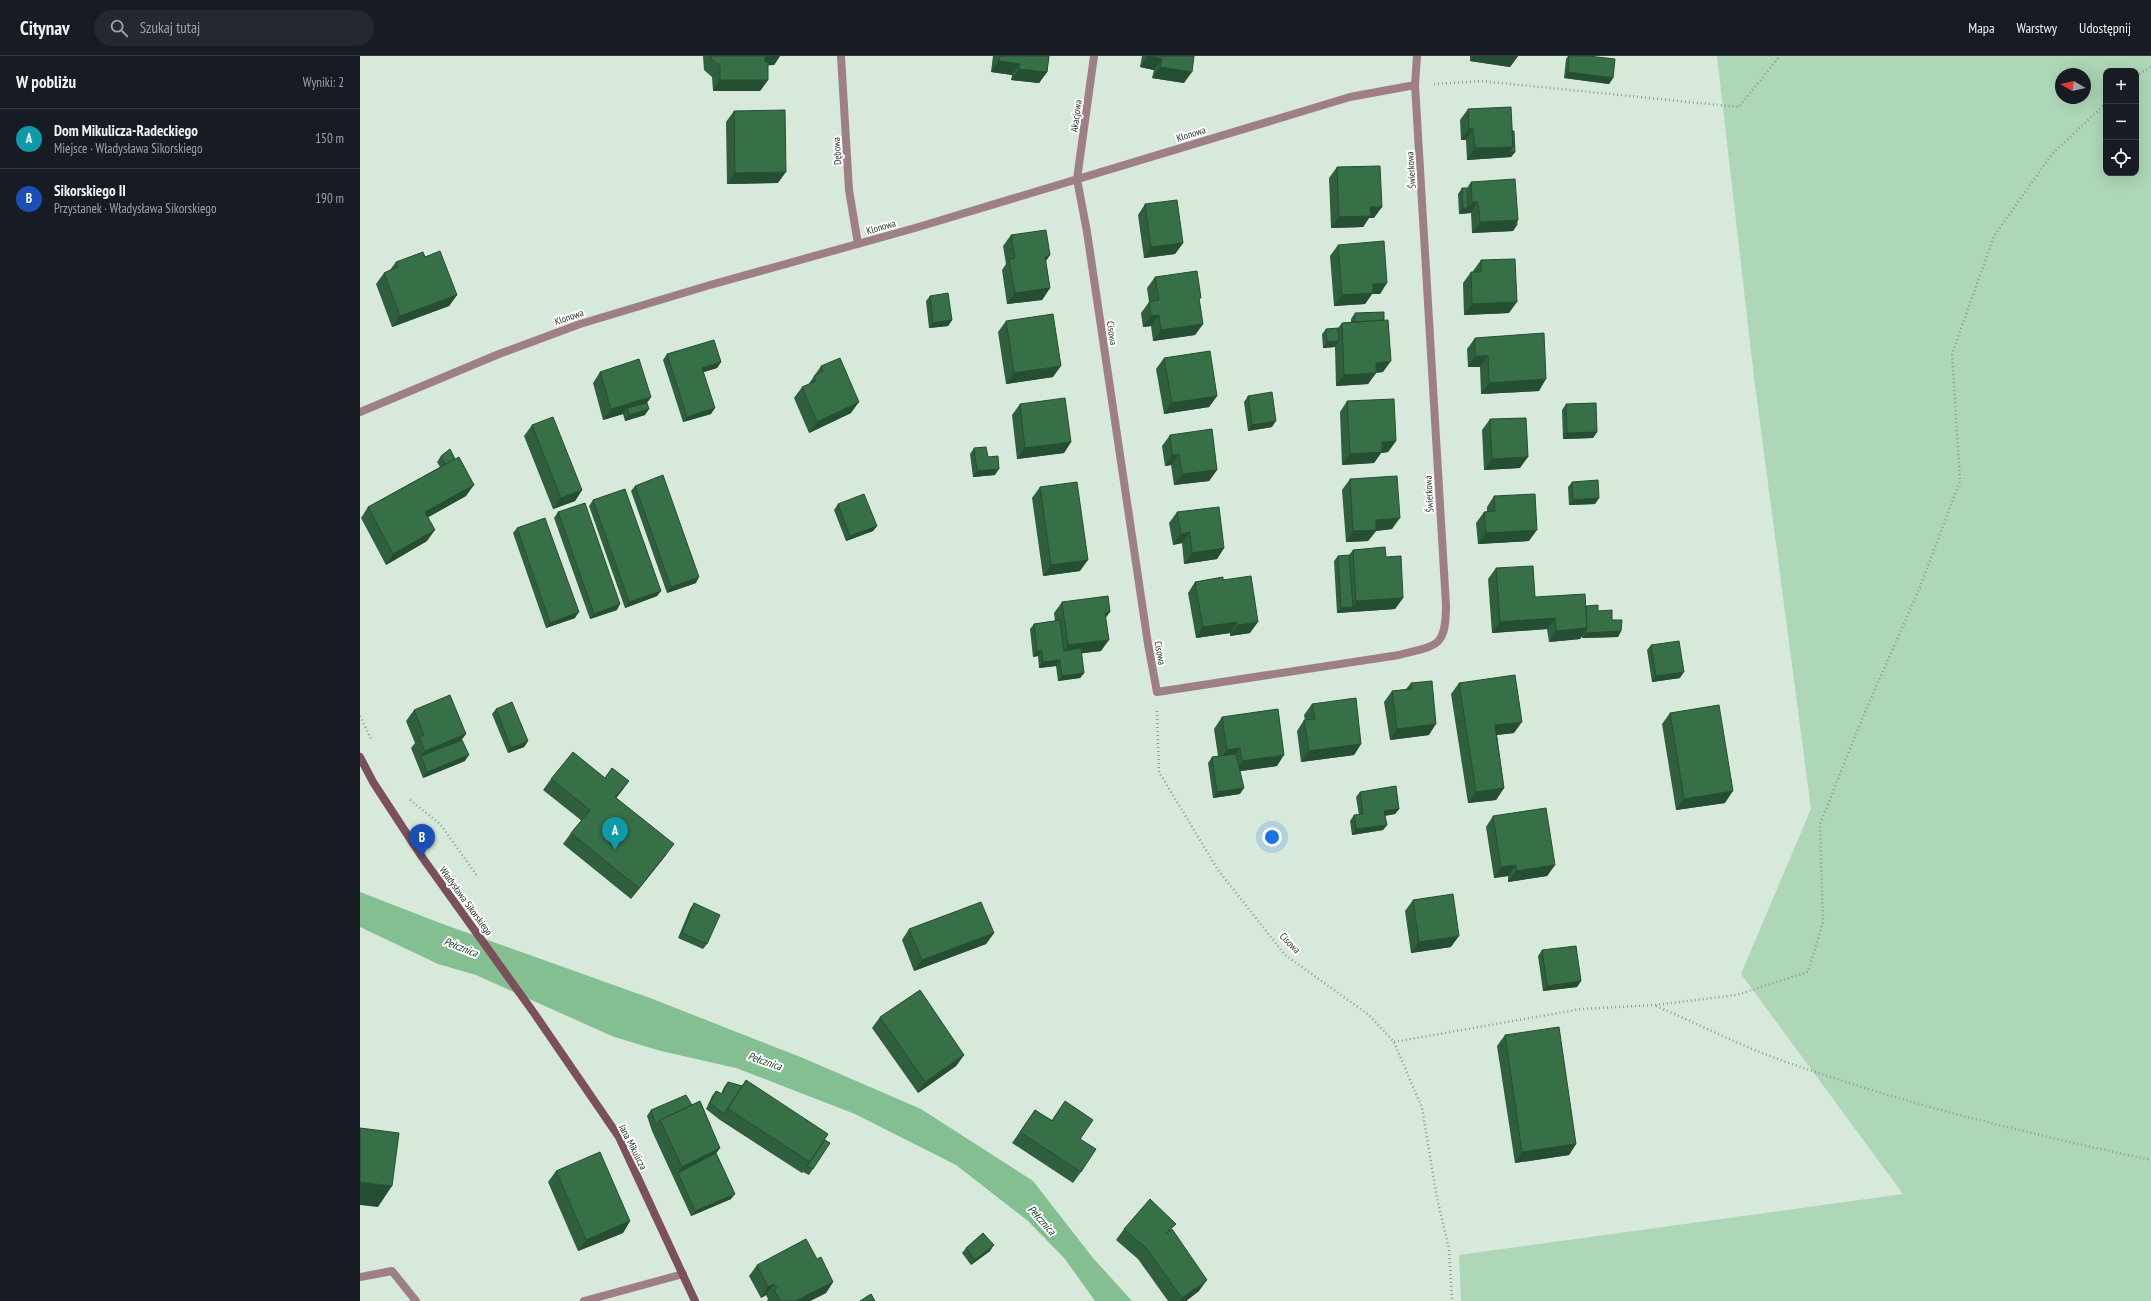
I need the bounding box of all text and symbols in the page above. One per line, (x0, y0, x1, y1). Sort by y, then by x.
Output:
search box (94, 10, 374, 46)
text: Citynav (20, 16, 70, 40)
icon: search (108, 17, 130, 39)
text: Szukaj tutaj (140, 18, 200, 37)
text: Mapa (1968, 19, 1995, 37)
text: Warstwy (2017, 19, 2057, 37)
text: Udostępnij (2079, 19, 2131, 37)
north arrow (2055, 68, 2091, 104)
map controls (2103, 68, 2139, 176)
button: + (2103, 68, 2139, 104)
text: W pobliżu (16, 71, 76, 93)
text: Wyniki: 2 (303, 74, 344, 91)
street label: Akacjowa (1067, 99, 1085, 133)
button: − (2103, 104, 2139, 140)
text: Dom Mikulicza-Radeckiego (54, 121, 198, 140)
street label: Klonowa (1175, 123, 1207, 145)
text: A (26, 130, 32, 147)
text: 150 m (315, 130, 344, 147)
street label: Dębowa (830, 137, 844, 165)
text: Miejsce · Władysława Sikorskiego (54, 140, 203, 157)
button: locate (2103, 140, 2139, 176)
street label: Świerkowa (1403, 151, 1419, 189)
text: Sikorskiego II (54, 181, 126, 200)
text: B (26, 190, 32, 207)
text: 190 m (315, 190, 344, 207)
text: Przystanek · Władysława Sikorskiego (54, 200, 217, 217)
street label: Klonowa (865, 217, 897, 237)
street label: Klonowa (553, 306, 585, 328)
street label: Cisowa (1104, 320, 1120, 346)
street label: Świerkowa (1422, 475, 1436, 513)
street label: Cisowa (1151, 640, 1169, 666)
pin: A (602, 817, 628, 850)
pin: B (409, 824, 435, 857)
your location (1262, 827, 1282, 847)
street label: Władysława Sikorskiego (437, 864, 495, 938)
street label: Cisowa (1277, 930, 1303, 956)
water label: Pełcznica (442, 934, 480, 960)
water label: Pełcznica (746, 1049, 784, 1074)
street label: Jana Mikulicza (616, 1121, 650, 1172)
water label: Pełcznica (1025, 1202, 1059, 1238)

